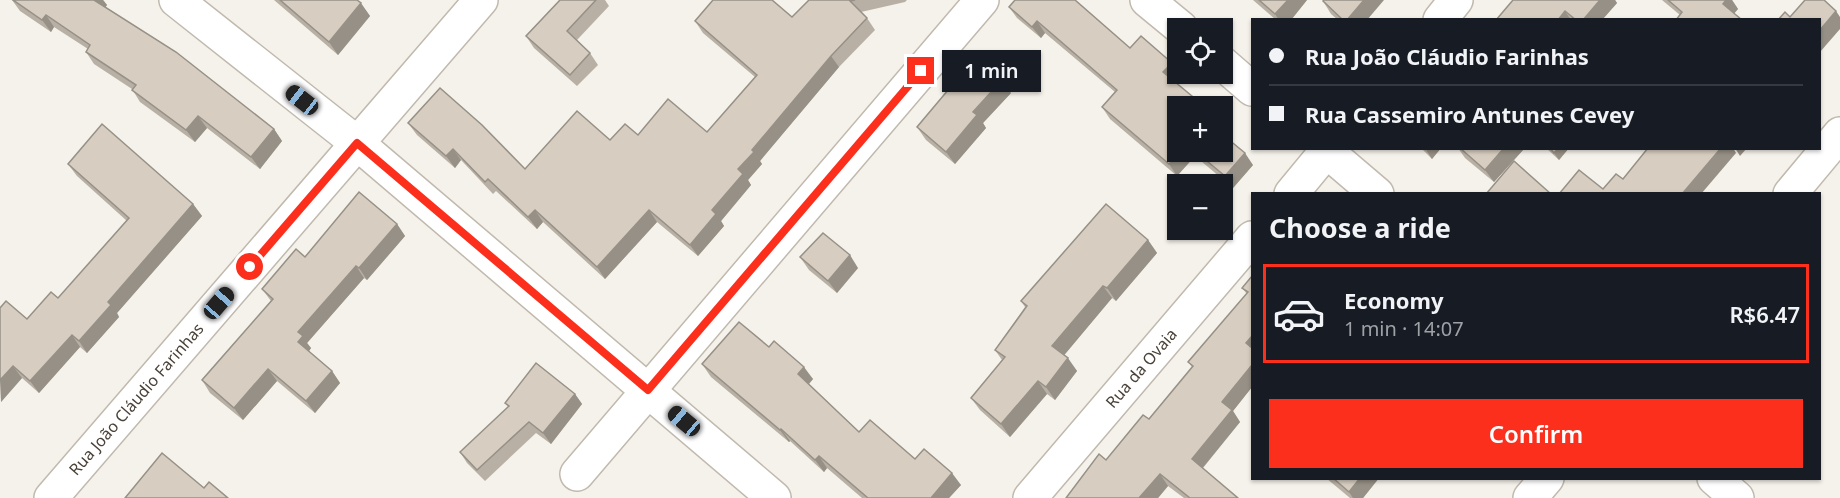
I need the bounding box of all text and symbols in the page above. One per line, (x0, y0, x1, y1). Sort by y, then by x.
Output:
map controls (1167, 18, 1233, 240)
button: locate (1167, 18, 1233, 84)
text: Rua João Cláudio Farinhas (1305, 41, 1589, 71)
callout: 1 min (942, 50, 1041, 92)
route end (907, 57, 934, 84)
text: 1 min (964, 57, 1019, 84)
car (282, 82, 322, 118)
button: + (1167, 96, 1233, 162)
text: Rua Cassemiro Antunes Cevey (1305, 99, 1634, 129)
button: − (1167, 174, 1233, 240)
text: Choose a ride (1269, 209, 1451, 246)
route start (236, 253, 263, 280)
car (200, 284, 238, 322)
text: Economy (1344, 285, 1443, 315)
icon: car (1272, 287, 1326, 341)
text: R$6.47 (1729, 299, 1800, 329)
text: 1 min · 14:07 (1344, 315, 1464, 342)
street label: Rua João Cláudio Farinhas (64, 318, 208, 480)
street label: Rua da Ovaia (1100, 324, 1182, 412)
button: Confirm (1269, 399, 1803, 468)
car (664, 403, 704, 439)

